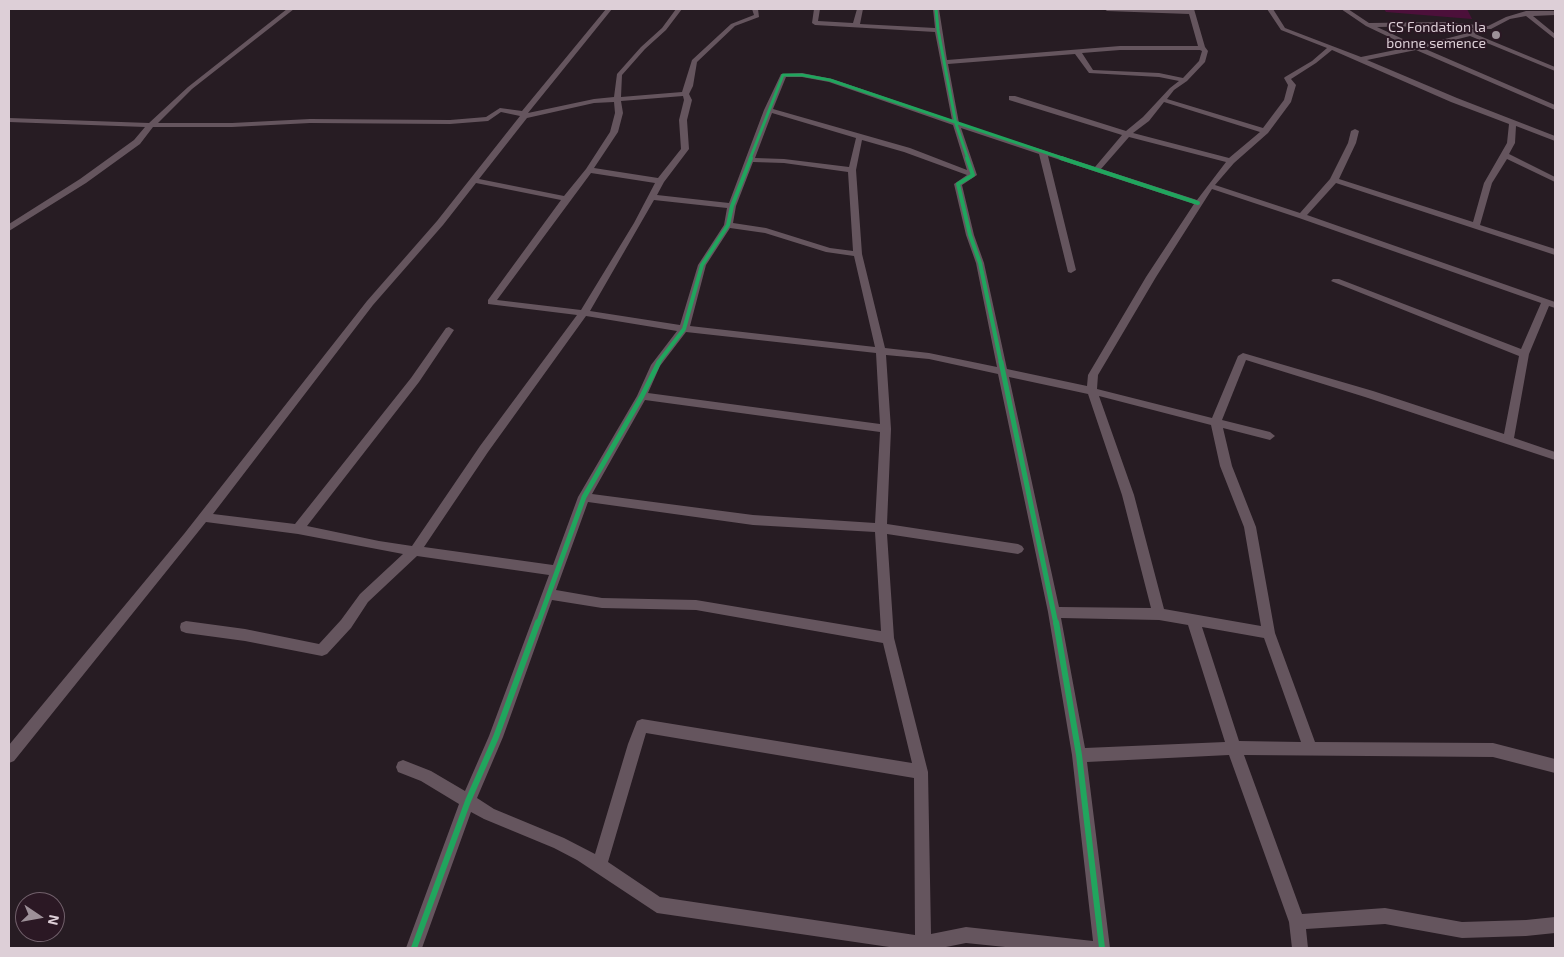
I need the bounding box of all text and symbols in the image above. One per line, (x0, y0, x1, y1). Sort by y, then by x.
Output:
place label: CS Fondation la bonne semence (1386, 19, 1486, 52)
marker: CS Fondation la bonne semence (1490, 29, 1502, 41)
north arrow (15, 892, 65, 942)
text: N (45, 913, 64, 927)

